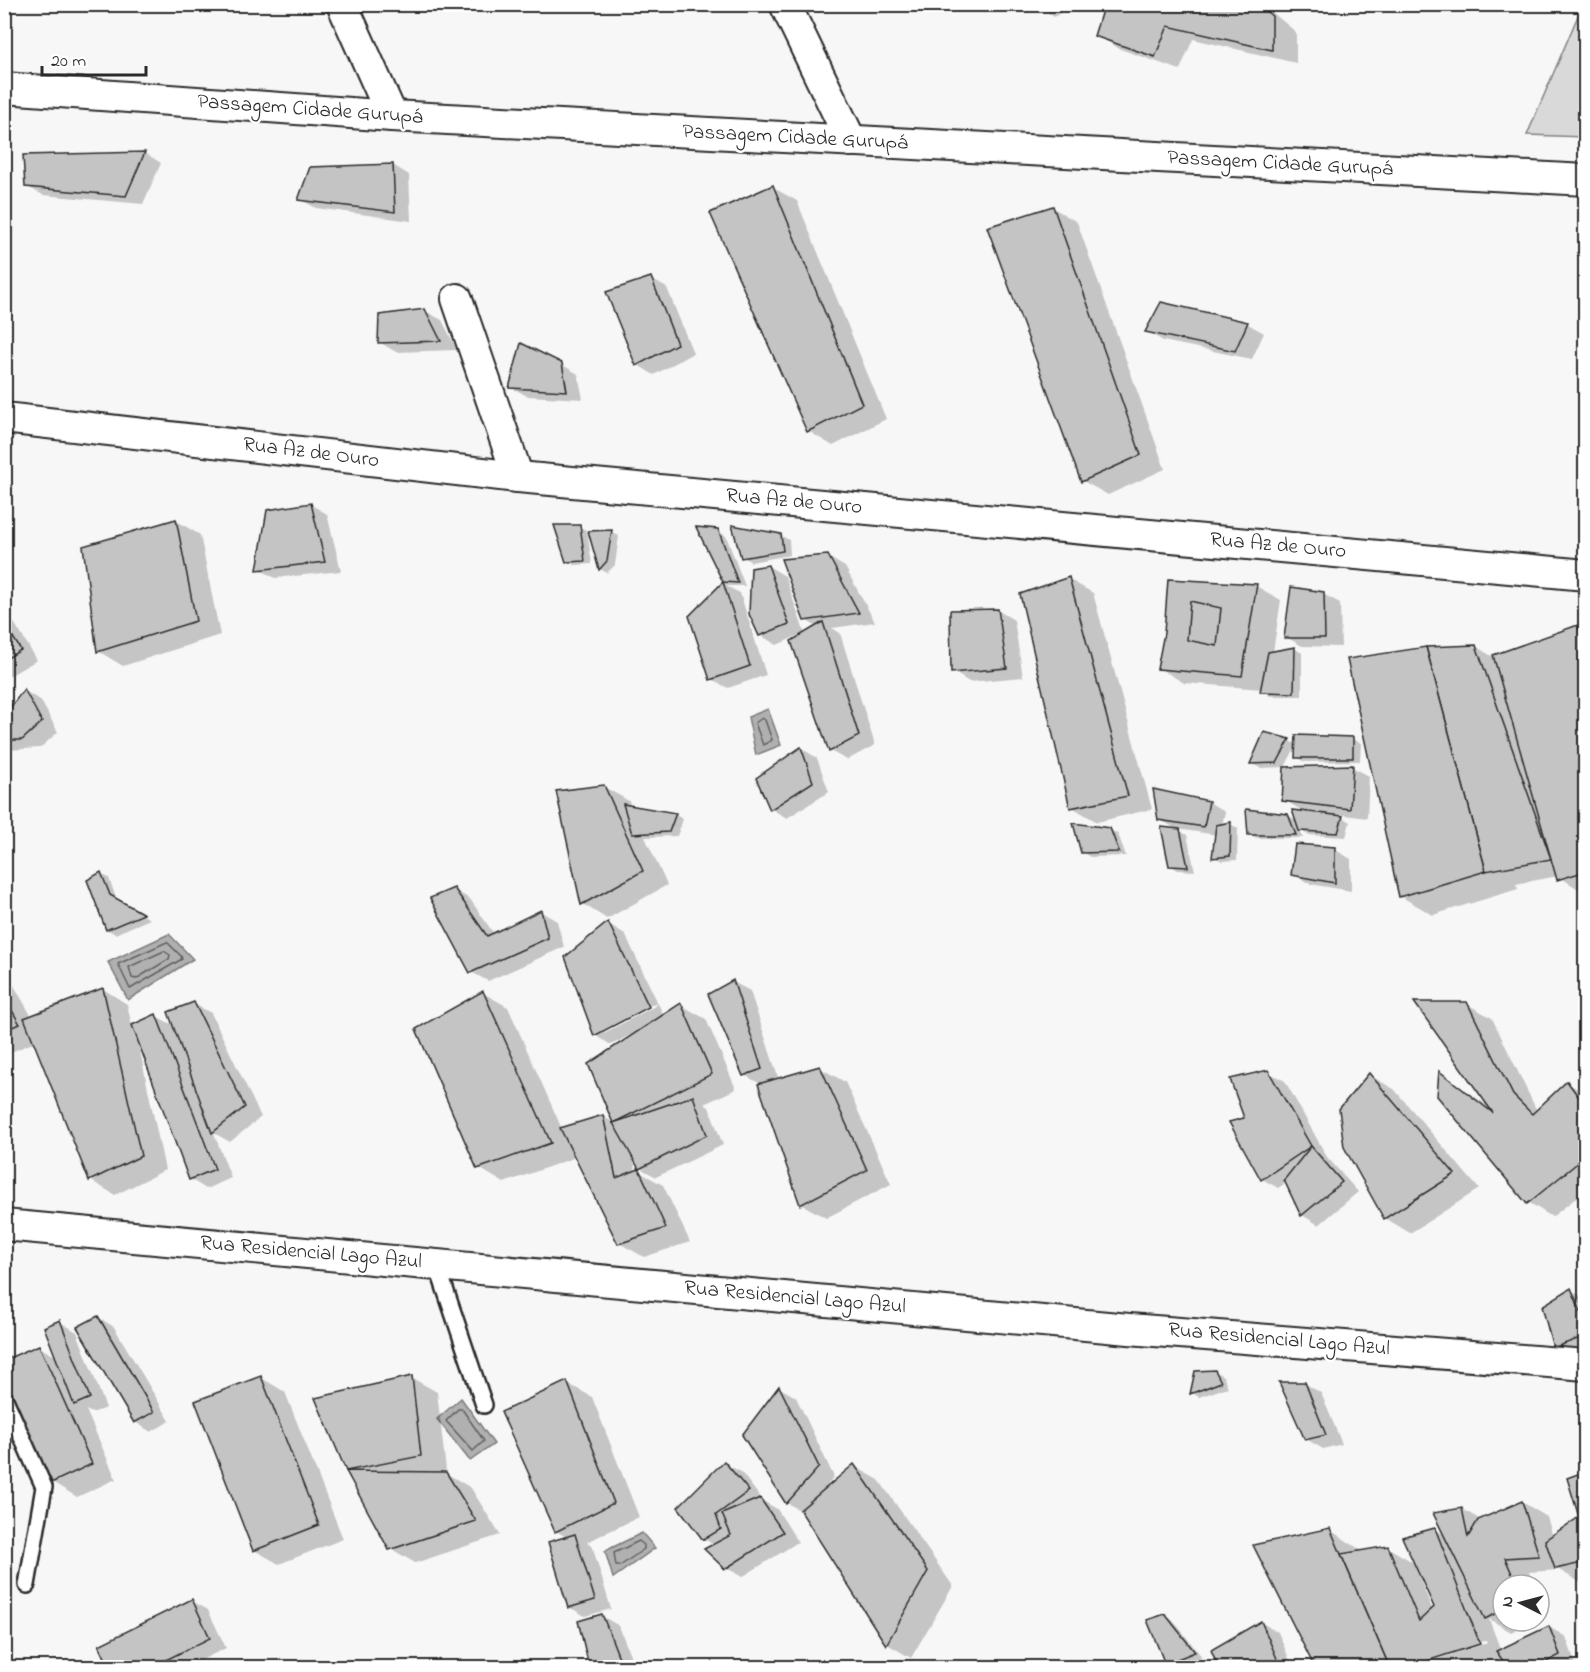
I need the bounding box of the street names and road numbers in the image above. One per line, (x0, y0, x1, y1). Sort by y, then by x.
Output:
street label: Passagem Cidade Gurupá (196, 87, 424, 135)
street label: Passagem Cidade Gurupá (681, 117, 909, 161)
street label: Passagem Cidade Gurupá (1166, 143, 1394, 187)
street label: Rua Az de Ouro (241, 430, 381, 476)
street label: Rua Az de Ouro (725, 481, 864, 523)
street label: Rua Az de Ouro (1209, 525, 1348, 567)
street label: Rua Residencial Lago Azul (199, 1228, 423, 1280)
street label: Rua Residencial Lago Azul (683, 1273, 907, 1325)
street label: Rua Residencial Lago Azul (1167, 1315, 1391, 1367)

